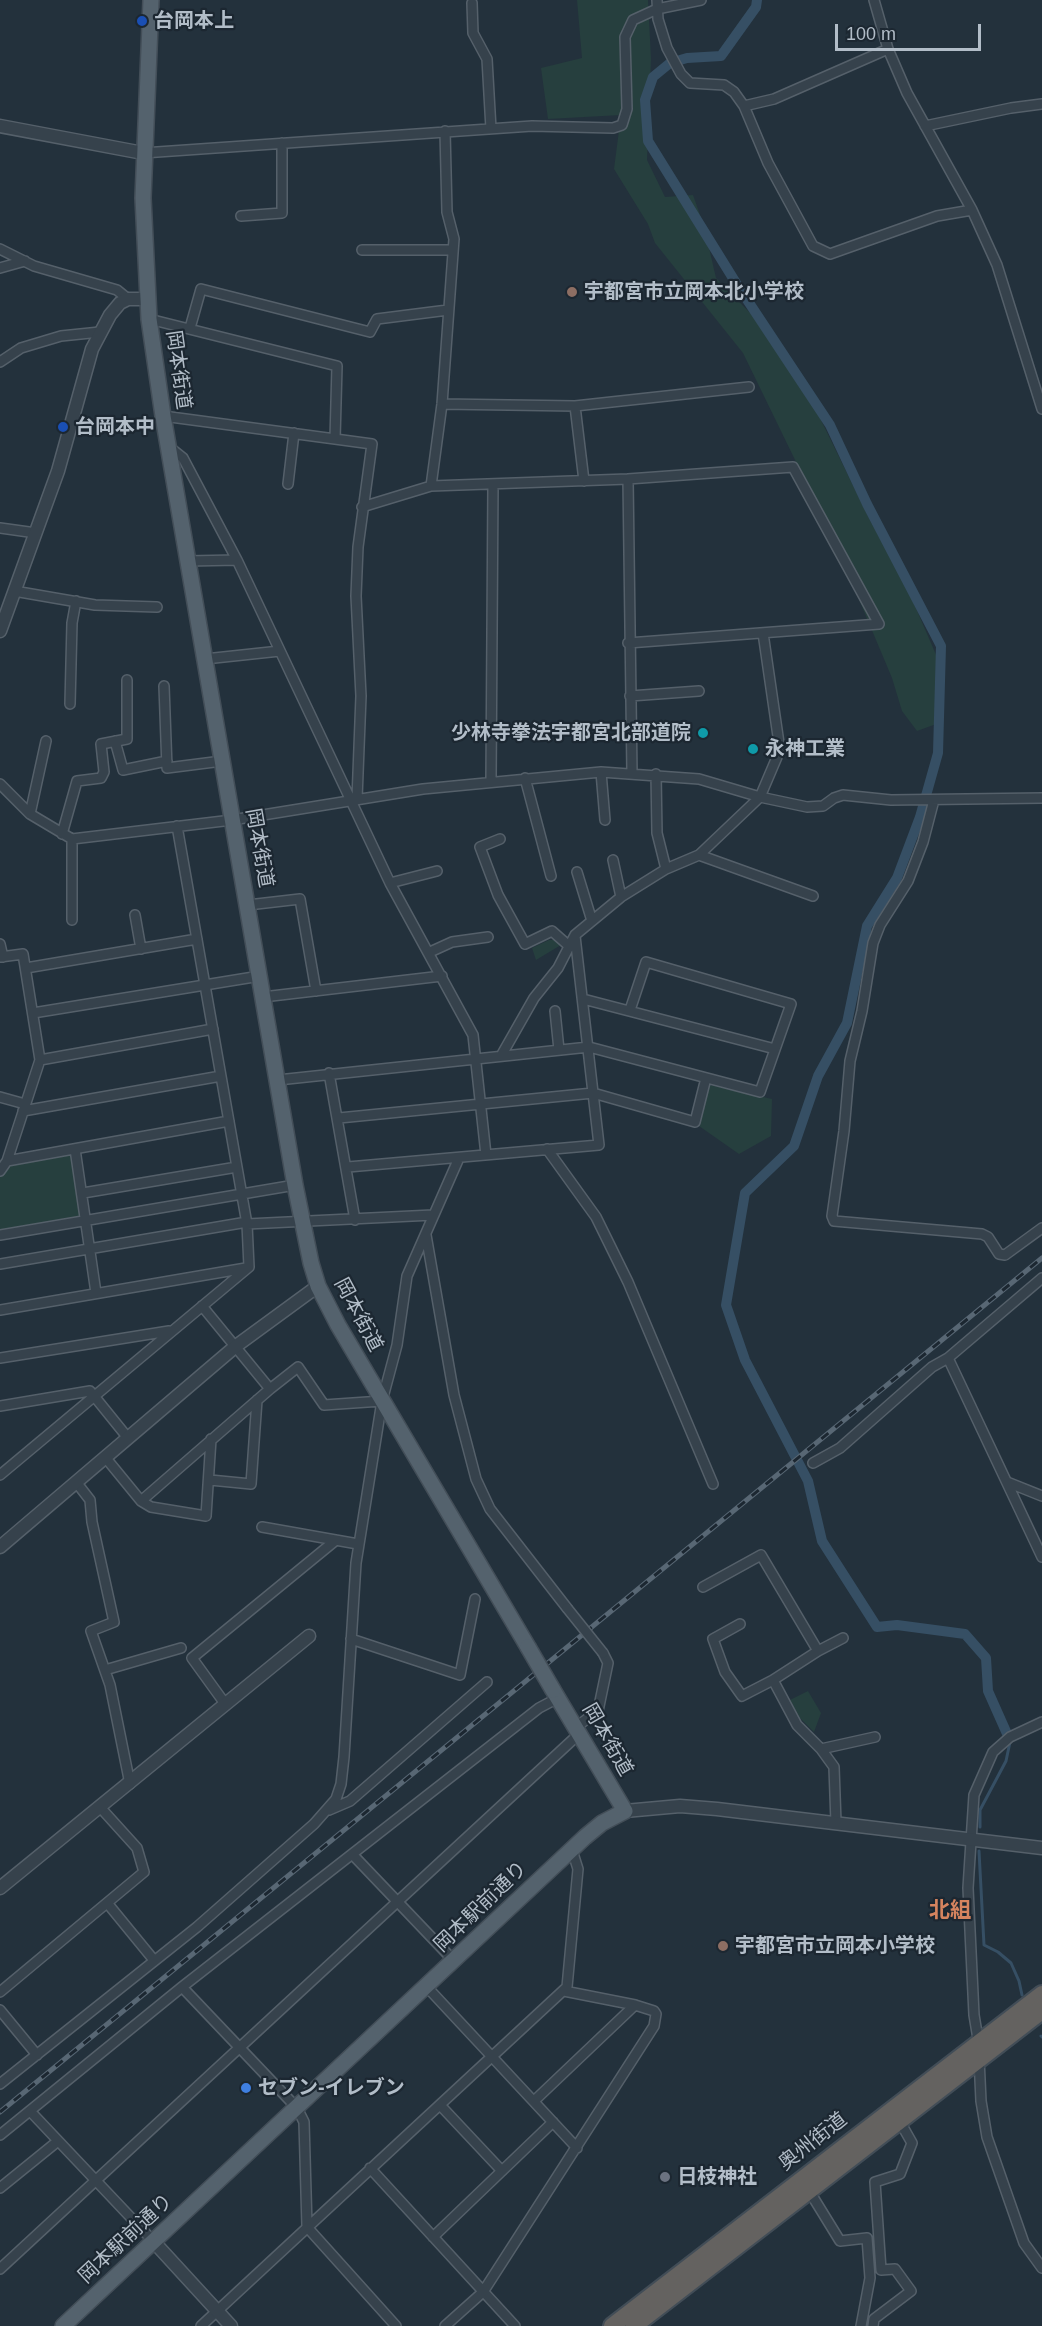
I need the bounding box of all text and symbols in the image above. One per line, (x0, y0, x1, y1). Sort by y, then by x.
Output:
place label: 台岡本上 (154, 9, 234, 33)
scale bar (838, 12, 984, 50)
marker: 台岡本上 (135, 14, 149, 28)
text: 100 m (846, 24, 896, 44)
place label: 宇都宮市立岡本北小学校 (584, 280, 804, 304)
marker: 宇都宮市立岡本北小学校 (565, 285, 579, 299)
street label: 岡本街道 (161, 329, 195, 411)
place label: 台岡本中 (75, 415, 155, 439)
marker: 台岡本中 (56, 420, 70, 434)
place label: 少林寺拳法宇都宮北部道院 (451, 721, 691, 745)
marker: 少林寺拳法宇都宮北部道院 (696, 726, 710, 740)
place label: 永神工業 (765, 737, 845, 761)
marker: 永神工業 (746, 742, 760, 756)
street label: 岡本街道 (240, 807, 278, 889)
street label: 岡本街道 (329, 1274, 387, 1356)
street label: 岡本街道 (577, 1699, 637, 1781)
street label: 岡本駅前通り (430, 1857, 532, 1957)
district label: 北組 (929, 1898, 971, 1924)
place label: 宇都宮市立岡本小学校 (735, 1934, 935, 1958)
marker: 宇都宮市立岡本小学校 (716, 1939, 730, 1953)
place label: セブン-イレブン (258, 2076, 405, 2100)
marker: セブン-イレブン (239, 2081, 253, 2095)
street label: 奥州街道 (774, 2108, 852, 2176)
place label: 日枝神社 (677, 2165, 757, 2189)
marker: 日枝神社 (658, 2170, 672, 2184)
street label: 岡本駅前通り (74, 2189, 178, 2289)

